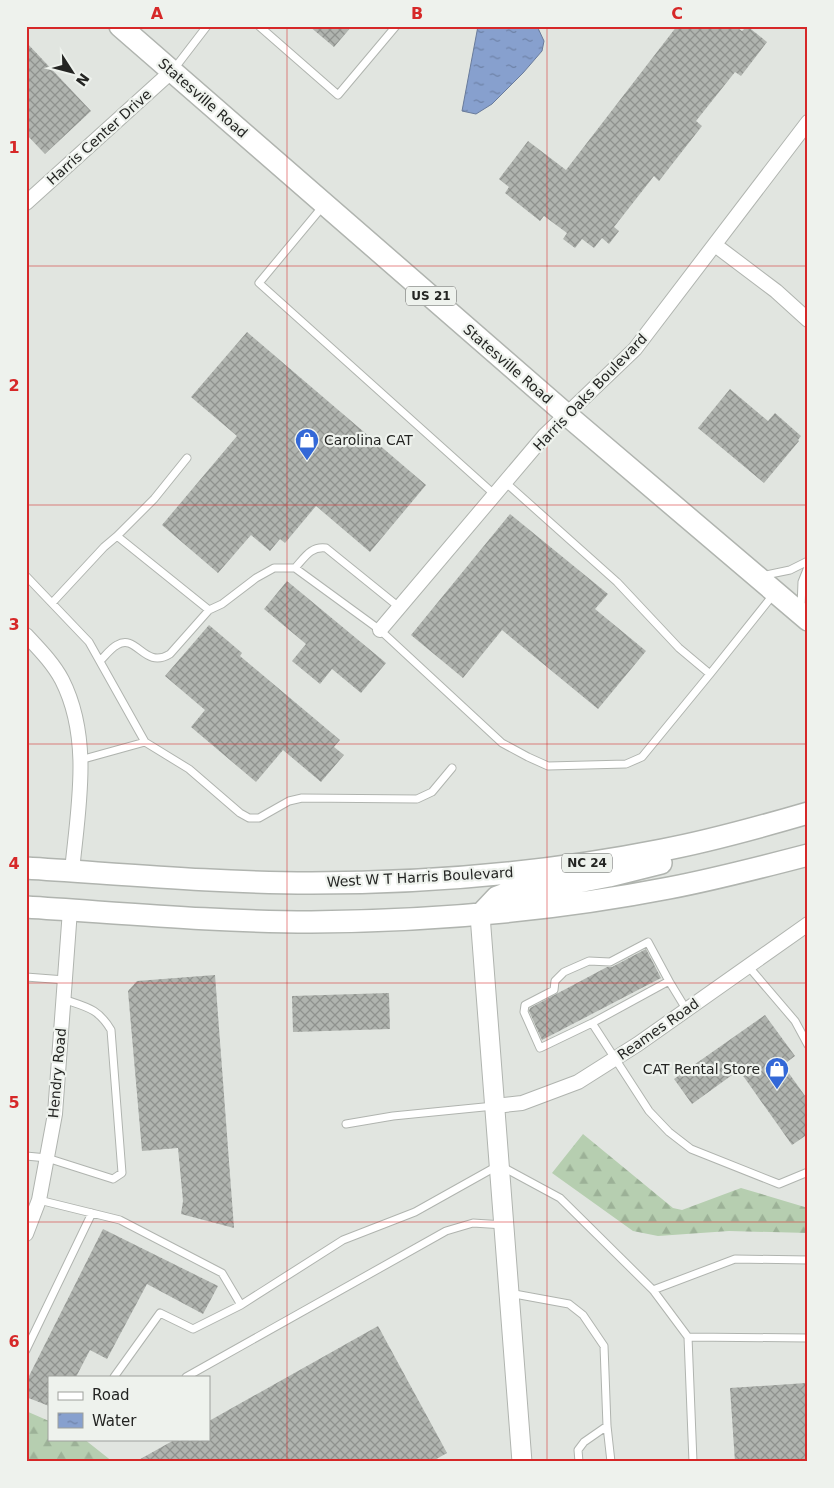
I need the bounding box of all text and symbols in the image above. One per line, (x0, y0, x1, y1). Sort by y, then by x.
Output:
text: A (151, 4, 164, 23)
text: B (411, 4, 423, 23)
text: C (671, 4, 683, 23)
north arrow (48, 48, 98, 98)
street label: Statesville Road (155, 55, 251, 141)
text: N (73, 70, 92, 89)
street label: Harris Center Drive (44, 86, 154, 188)
text: 1 (8, 138, 20, 157)
road number: US 21 (406, 286, 456, 306)
street label: Statesville Road (460, 321, 556, 407)
street label: Harris Oaks Boulevard (530, 330, 650, 454)
text: 2 (8, 376, 20, 395)
shop icon: Carolina CAT (294, 427, 320, 461)
place label: Carolina CAT (324, 432, 413, 448)
text: 3 (8, 615, 20, 634)
text: 4 (8, 854, 20, 873)
road number: NC 24 (562, 854, 612, 872)
street label: West W T Harris Boulevard (326, 864, 514, 890)
street label: Reames Road (614, 995, 702, 1063)
street label: Hendry Road (45, 1027, 69, 1119)
shop icon: CAT Rental Store (764, 1056, 790, 1090)
place label: CAT Rental Store (643, 1061, 760, 1077)
text: 5 (8, 1093, 20, 1112)
text: 6 (8, 1332, 20, 1351)
legend (48, 1376, 210, 1440)
text: Road (92, 1386, 130, 1404)
text: Water (92, 1412, 137, 1430)

